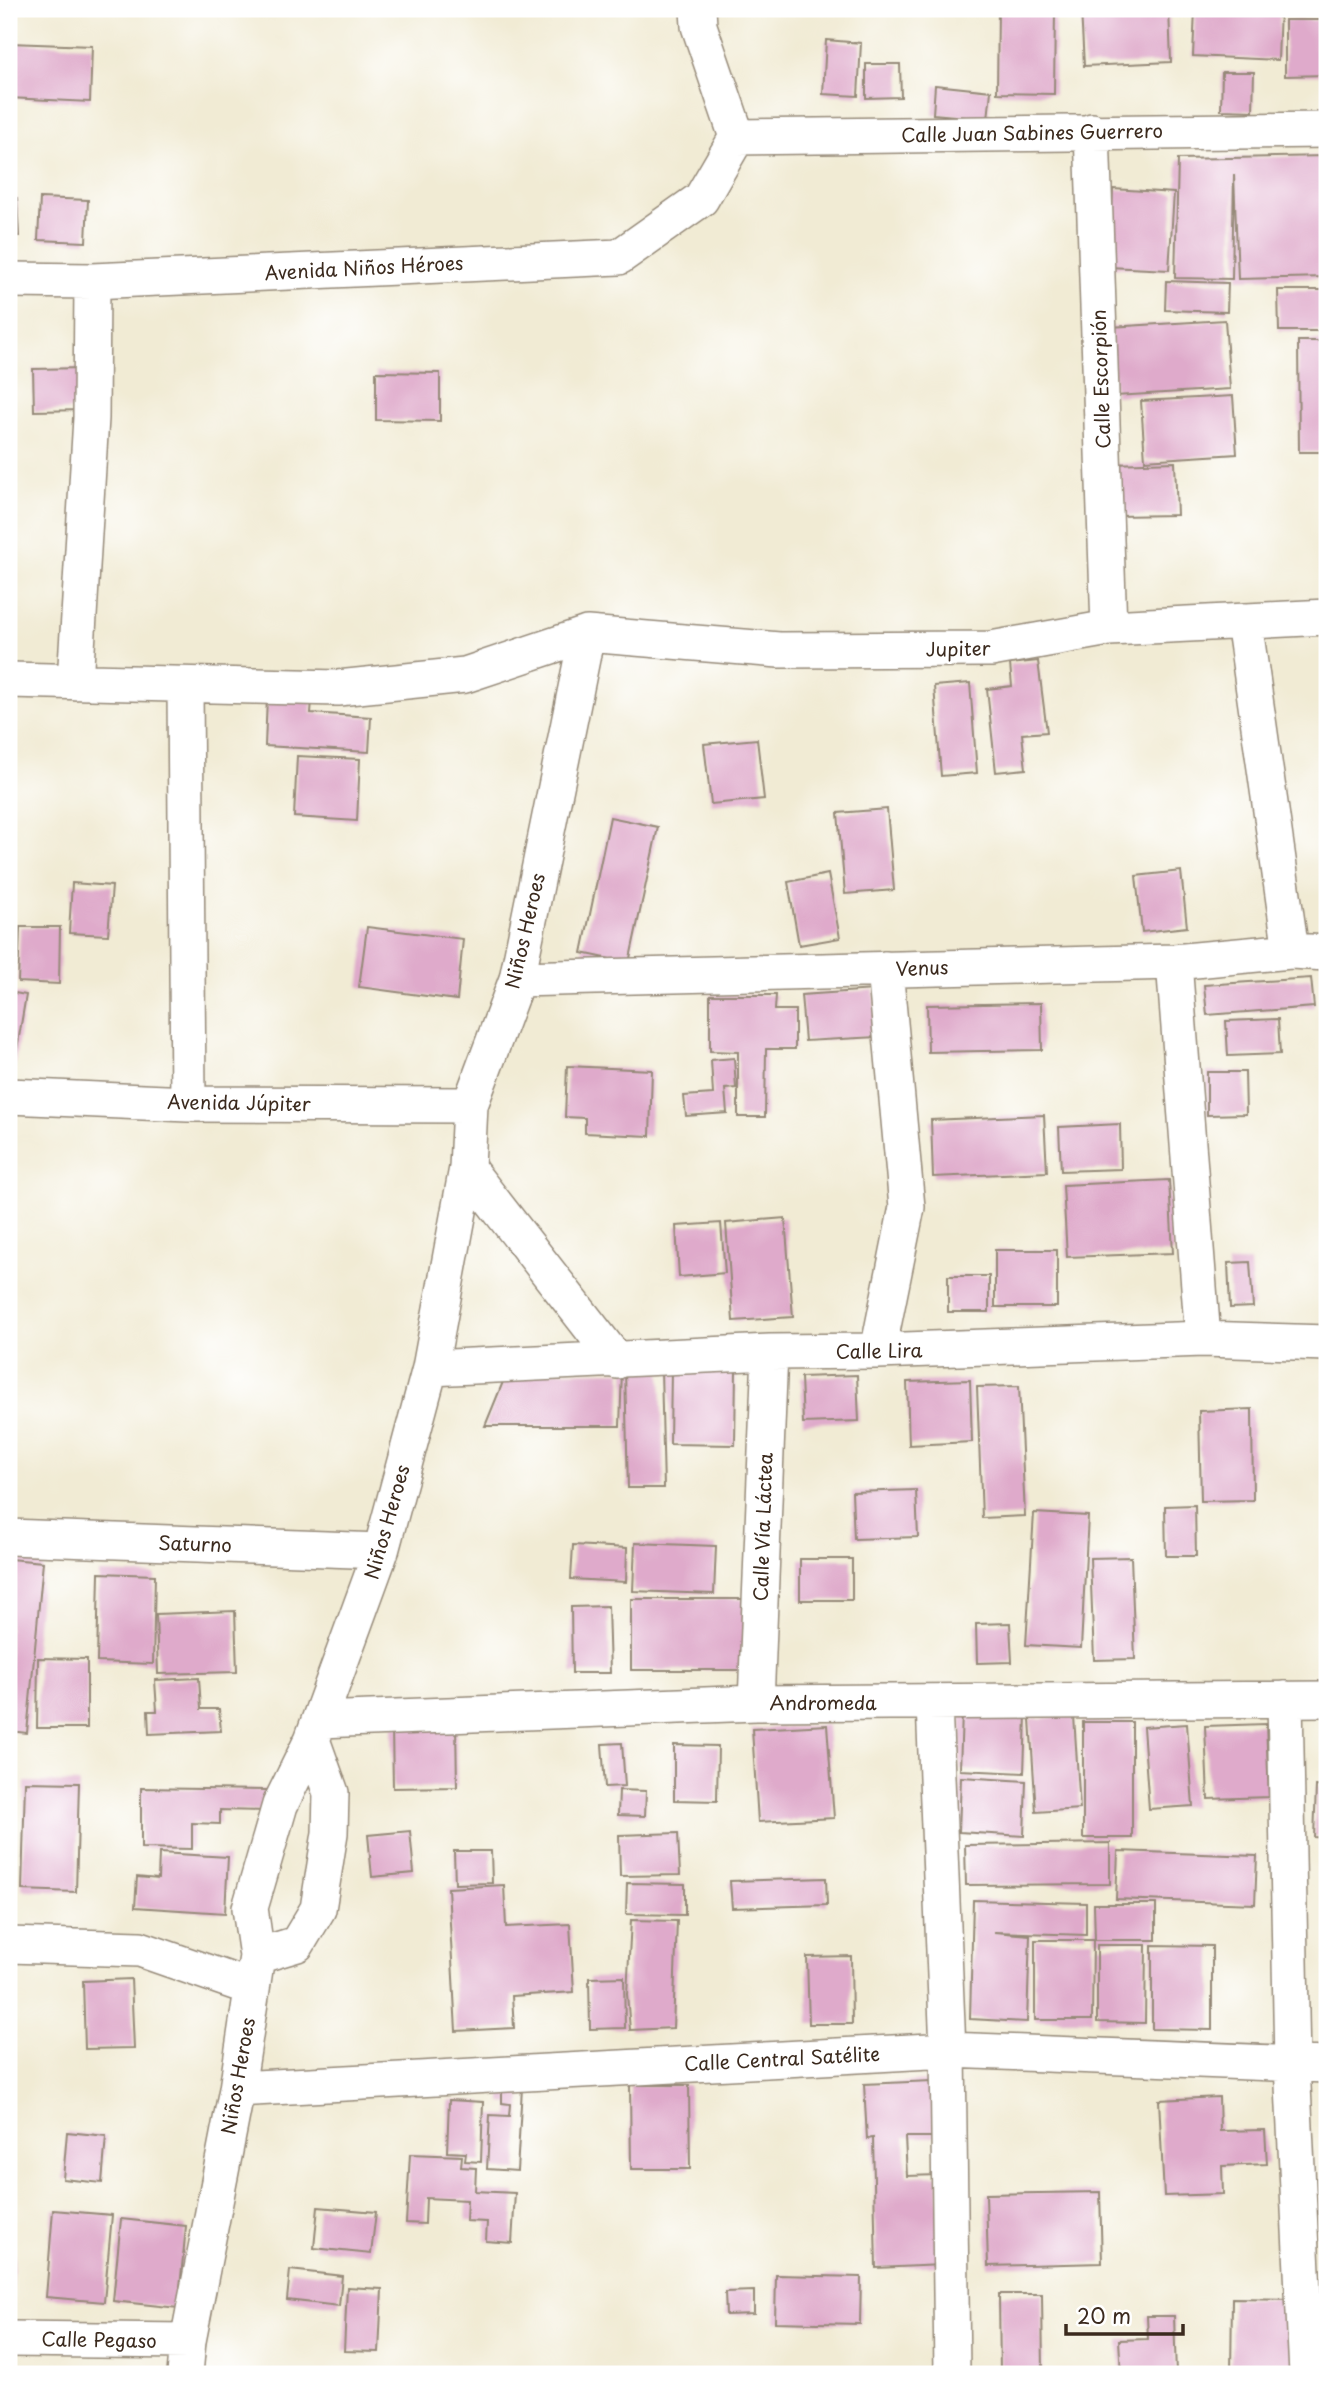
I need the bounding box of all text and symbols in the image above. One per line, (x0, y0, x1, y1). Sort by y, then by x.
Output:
street label: Calle Juan Sabines Guerrero (901, 116, 1163, 148)
street label: Avenida Niños Héroes (264, 248, 464, 286)
street label: Calle Escorpión (1084, 309, 1116, 449)
street label: Jupiter (925, 633, 991, 663)
street label: Niños Heroes (497, 870, 551, 991)
street label: Venus (895, 952, 949, 982)
street label: Avenida Júpiter (167, 1087, 311, 1117)
street label: Calle Lira (835, 1335, 923, 1365)
street label: Calle Vía Láctea (745, 1452, 779, 1602)
street label: Niños Heroes (356, 1461, 416, 1582)
street label: Saturno (158, 1528, 232, 1558)
street label: Andromeda (769, 1688, 877, 1716)
street label: Niños Heroes (213, 2015, 261, 2136)
street label: Calle Central Satélite (683, 2039, 881, 2077)
scale bar (1066, 2292, 1184, 2336)
text: 20 m (1077, 2299, 1131, 2331)
street label: Calle Pegaso (41, 2324, 157, 2354)

